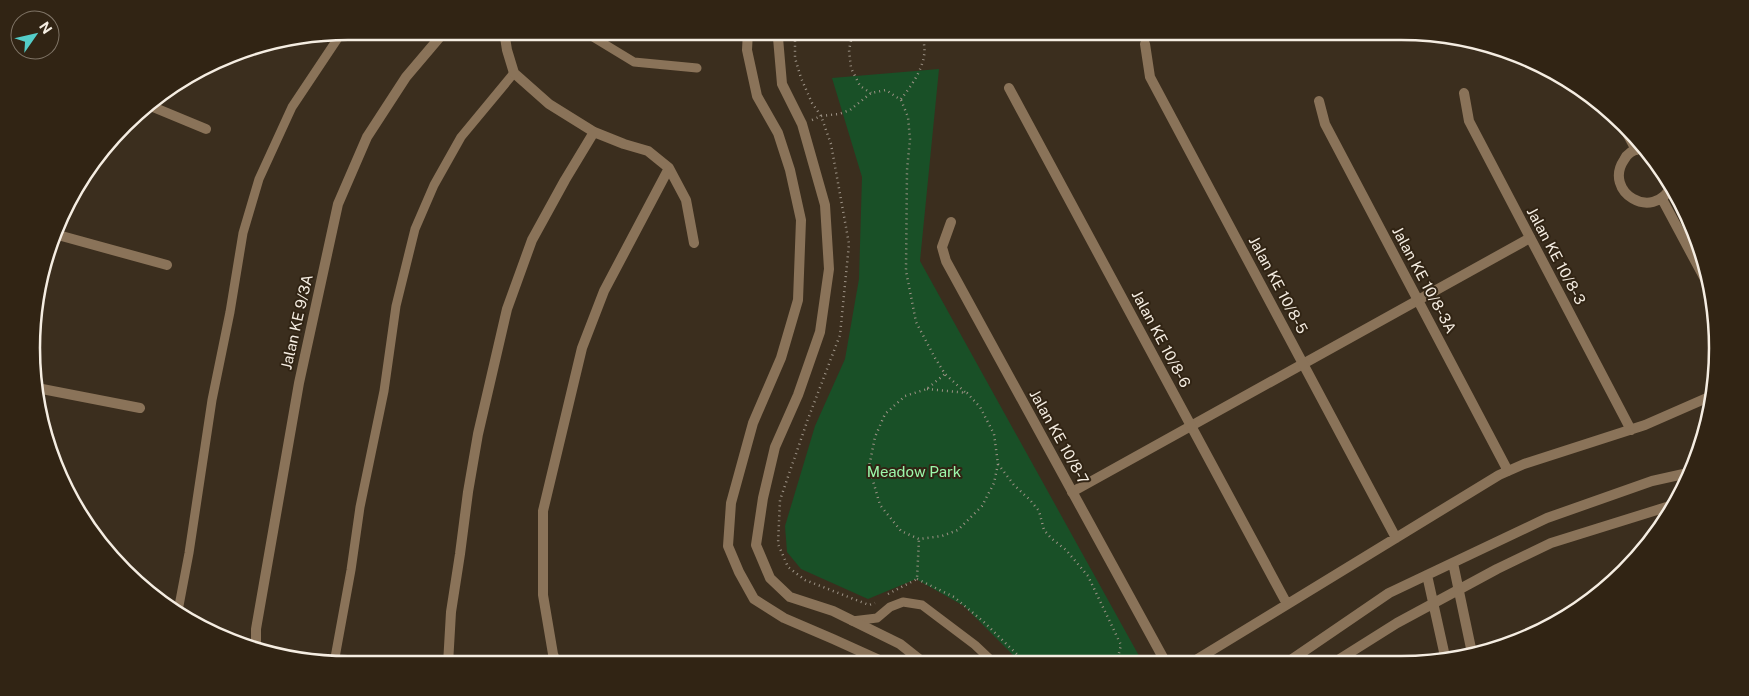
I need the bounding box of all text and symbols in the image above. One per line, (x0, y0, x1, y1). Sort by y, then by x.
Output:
north arrow (10, 10, 60, 60)
text: N (36, 19, 55, 37)
street label: Jalan KE 10/8-3 (1524, 204, 1589, 307)
street label: Jalan KE 10/8-3A (1389, 224, 1460, 336)
street label: Jalan KE 10/8-5 (1246, 233, 1311, 336)
street label: Jalan KE 9/3A (277, 272, 316, 371)
street label: Jalan KE 10/8-6 (1129, 287, 1194, 390)
street label: Jalan KE 10/8-7 (1026, 386, 1092, 487)
park label: Meadow Park (867, 463, 961, 480)

